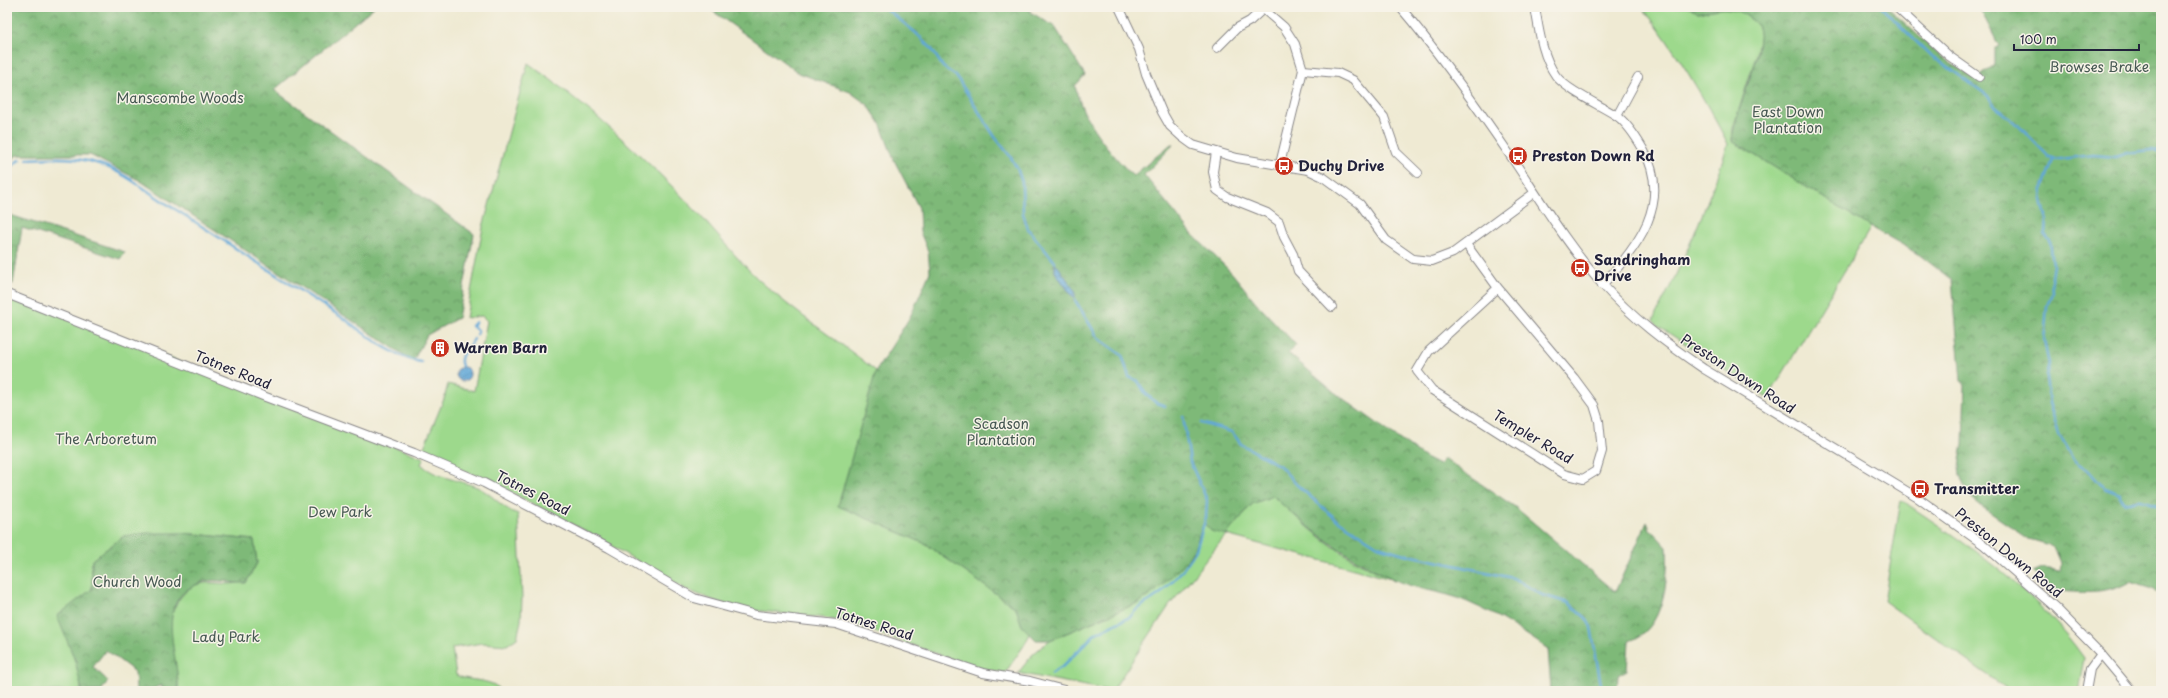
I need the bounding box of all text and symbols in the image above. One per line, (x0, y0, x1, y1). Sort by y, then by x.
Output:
scale bar (2014, 26, 2139, 52)
text: 100 m (2020, 30, 2057, 48)
park label: Browses Brake (2049, 56, 2149, 77)
park label: Manscombe Woods (116, 87, 244, 108)
park label: East Down Plantation (1752, 101, 1824, 138)
bus stop icon: Preston Down Rd (1507, 145, 1529, 167)
place label: Preston Down Rd (1532, 145, 1655, 166)
bus stop icon: Duchy Drive (1273, 155, 1295, 177)
place label: Duchy Drive (1298, 155, 1385, 176)
place label: Sandringham Drive (1594, 249, 1690, 286)
bus stop icon: Sandringham Drive (1569, 257, 1591, 279)
street label: Preston Down Road (1677, 329, 1800, 419)
building icon: Warren Barn (429, 337, 451, 359)
place label: Warren Barn (454, 337, 547, 358)
street label: Totnes Road (192, 345, 275, 394)
street label: Templer Road (1489, 404, 1577, 469)
park label: Scadson Plantation (967, 413, 1035, 450)
park label: The Arboretum (55, 428, 157, 449)
street label: Totnes Road (492, 465, 574, 520)
bus stop icon: Transmitter (1909, 478, 1931, 500)
place label: Transmitter (1934, 478, 2020, 499)
park label: Dew Park (308, 501, 372, 522)
street label: Preston Down Road (1951, 503, 2068, 603)
park label: Church Wood (92, 571, 182, 592)
street label: Totnes Road (832, 602, 916, 645)
park label: Lady Park (192, 626, 260, 647)

